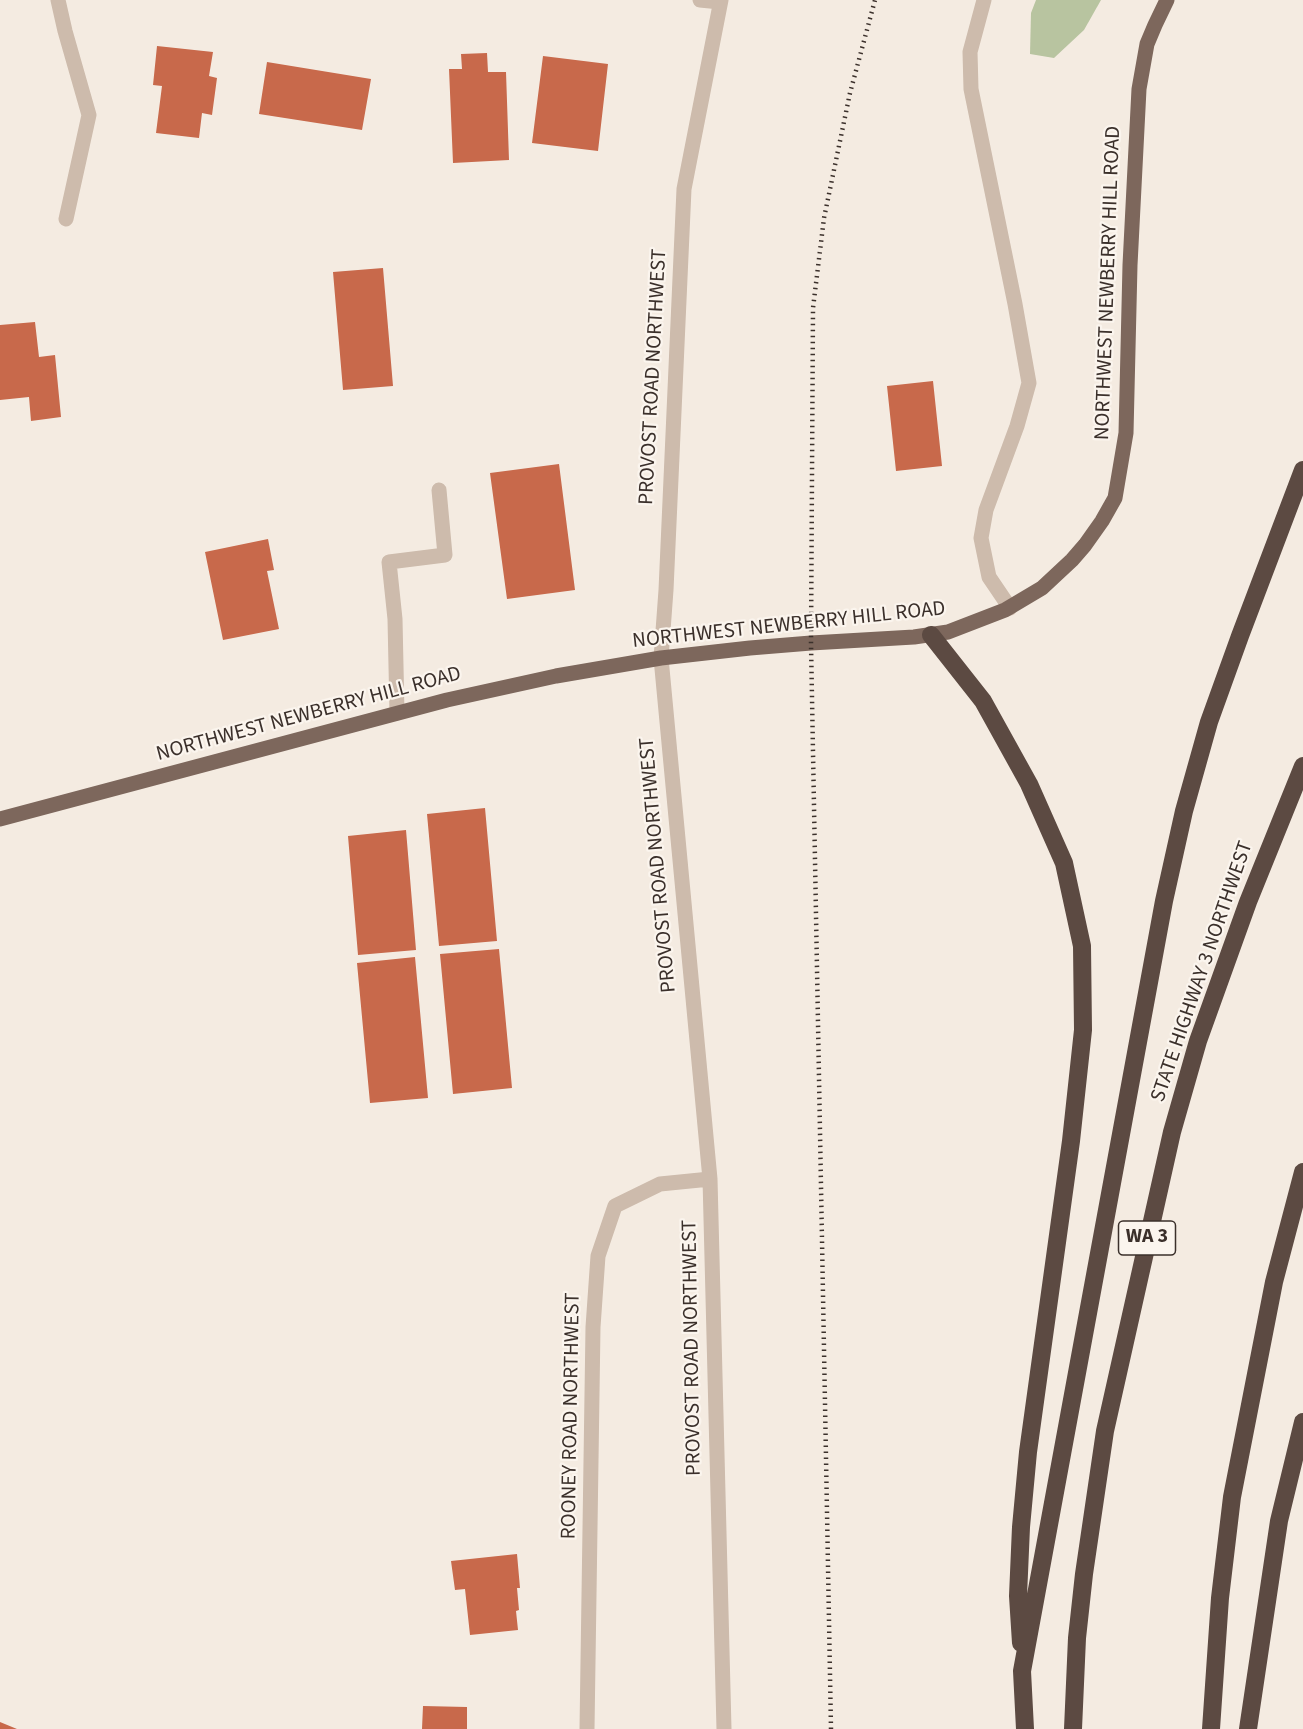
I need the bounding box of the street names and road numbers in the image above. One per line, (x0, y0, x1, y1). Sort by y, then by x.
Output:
street label: NORTHWEST NEWBERRY HILL ROAD (1091, 125, 1127, 441)
street label: PROVOST ROAD NORTHWEST (635, 248, 673, 506)
street label: NORTHWEST NEWBERRY HILL ROAD (631, 597, 947, 655)
street label: NORTHWEST NEWBERRY HILL ROAD (154, 662, 464, 768)
street label: PROVOST ROAD NORTHWEST (635, 736, 683, 994)
street label: STATE HIGHWAY 3 NORTHWEST (1146, 838, 1260, 1106)
street label: PROVOST ROAD NORTHWEST (678, 1220, 708, 1476)
road number: WA 3 (1118, 1221, 1176, 1255)
street label: ROONEY ROAD NORTHWEST (557, 1292, 587, 1540)

